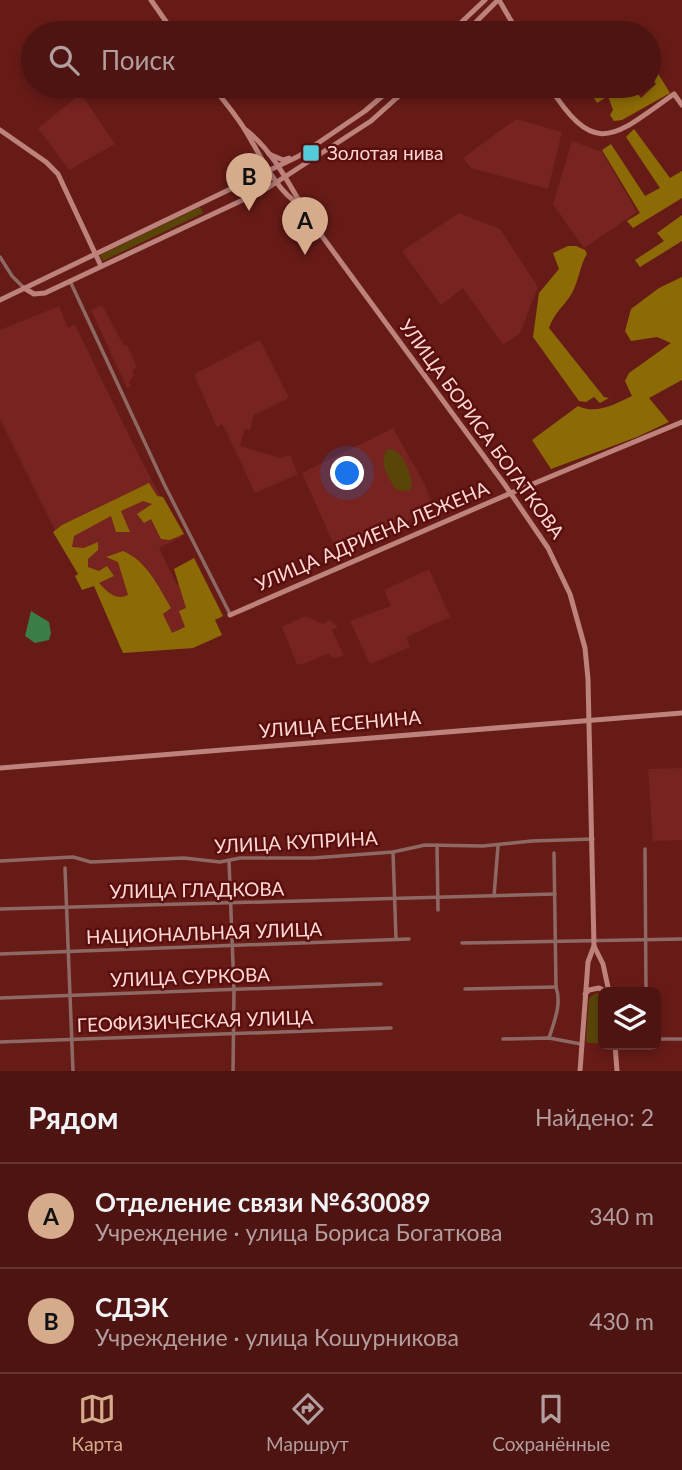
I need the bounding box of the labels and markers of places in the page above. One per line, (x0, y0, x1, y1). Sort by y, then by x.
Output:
place label: Золотая нива (327, 141, 443, 164)
marker: Золотая нива (301, 143, 321, 163)
pin: B (226, 153, 272, 211)
pin: A (282, 197, 328, 255)

